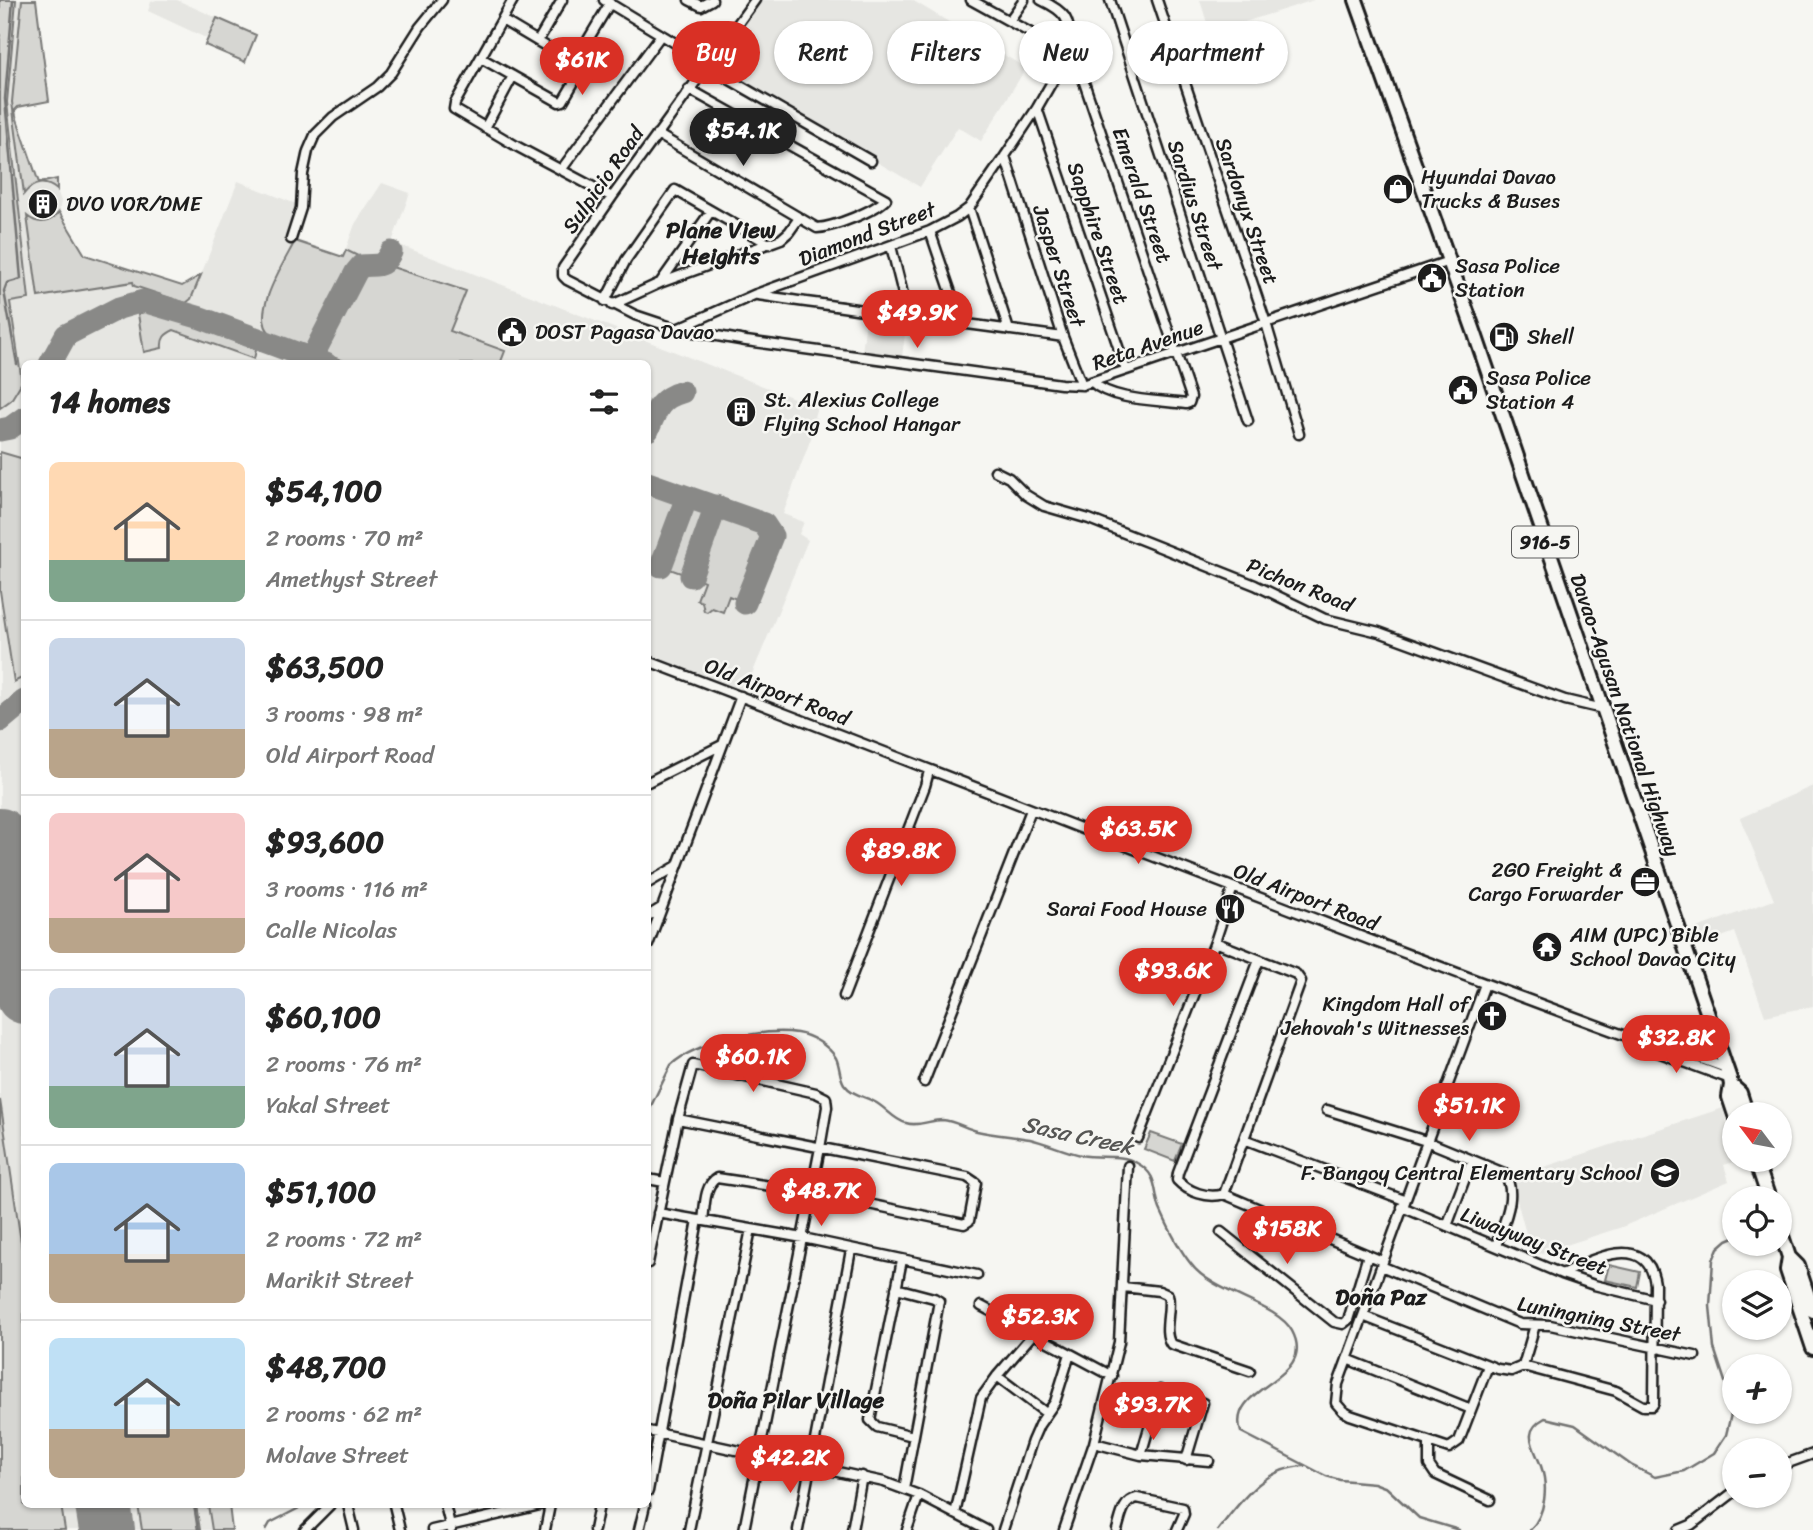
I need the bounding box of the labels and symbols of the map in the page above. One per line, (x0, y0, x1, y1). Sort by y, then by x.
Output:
pin: $61K (541, 38, 623, 97)
pin: $54.1K (686, 108, 800, 168)
street label: Sulpicio Road (552, 116, 655, 242)
street label: Emerald Street (1101, 122, 1183, 268)
street label: Sardonyx Street (1204, 132, 1290, 290)
street label: Sardius Street (1156, 135, 1234, 277)
street label: Sapphire Street (1056, 157, 1140, 309)
place label: Hyundai Davao Trucks & Buses (1421, 158, 1560, 220)
shop icon: Hyundai Davao Trucks & Buses (1381, 172, 1415, 206)
place label: DVO VOR/DME (66, 185, 203, 223)
building icon: DVO VOR/DME (26, 187, 60, 221)
street label: Diamond Street (793, 190, 943, 278)
street label: Jasper Street (1021, 199, 1097, 333)
district label: Plane View Heights (666, 210, 776, 277)
place label: Sasa Police Station (1455, 247, 1560, 309)
public building icon: Sasa Police Station (1415, 261, 1449, 295)
pin: $49.9K (860, 290, 974, 350)
street label: Reta Avenue (1087, 308, 1209, 382)
place label: DOST Pagasa Davao (535, 313, 714, 351)
public building icon: DOST Pagasa Davao (495, 315, 529, 349)
place label: Shell (1527, 318, 1575, 356)
fuel station icon: Shell (1487, 320, 1521, 354)
place label: Sasa Police Station 4 (1486, 359, 1591, 421)
public building icon: Sasa Police Station 4 (1446, 373, 1480, 407)
place label: St. Alexius College Flying School Hangar (764, 381, 961, 443)
building icon: St. Alexius College Flying School Hangar (724, 395, 758, 429)
road number: 916-5 (1512, 526, 1578, 558)
street label: Pichon Road (1241, 546, 1361, 624)
street label: Davao-Agusan National Highway (1559, 568, 1691, 862)
street label: Old Airport Road (699, 647, 857, 738)
pin: $63.5K (1081, 806, 1195, 866)
pin: $89.8K (844, 828, 958, 888)
place label: 2GO Freight & Cargo Forwarder (1468, 851, 1623, 913)
street label: Old Airport Road (1228, 852, 1386, 943)
office icon: 2GO Freight & Cargo Forwarder (1628, 865, 1662, 899)
place label: Sarai Food House (1047, 890, 1207, 928)
restaurant icon: Sarai Food House (1213, 892, 1247, 926)
place label: AIM (UPC) Bible School Davao City (1569, 916, 1736, 978)
temple icon: AIM (UPC) Bible School Davao City (1530, 930, 1564, 964)
pin: $93.6K (1116, 948, 1230, 1008)
place label: Kingdom Hall of Jehovah's Witnesses (1280, 985, 1472, 1047)
church icon: Kingdom Hall of Jehovah's Witnesses (1475, 999, 1509, 1033)
pin: $32.8K (1619, 1016, 1733, 1075)
pin: $60.1K (696, 1034, 810, 1094)
pin: $51.1K (1412, 1084, 1526, 1143)
north arrow (1722, 1102, 1792, 1172)
water label: Sasa Creek (1018, 1104, 1139, 1168)
place label: F. Bangoy Central Elementary School (1301, 1154, 1643, 1192)
school or university icon: F. Bangoy Central Elementary School (1648, 1156, 1682, 1190)
pin: $48.7K (764, 1168, 878, 1228)
street label: Liwayway Street (1455, 1196, 1613, 1286)
pin: $158K (1238, 1206, 1336, 1266)
district label: Doña Paz (1335, 1277, 1428, 1318)
street label: Luningning Street (1514, 1285, 1685, 1354)
pin: $52.3K (983, 1294, 1097, 1354)
district label: Doña Pilar Village (708, 1380, 885, 1421)
pin: $93.7K (1096, 1382, 1210, 1442)
pin: $42.2K (733, 1436, 847, 1495)

